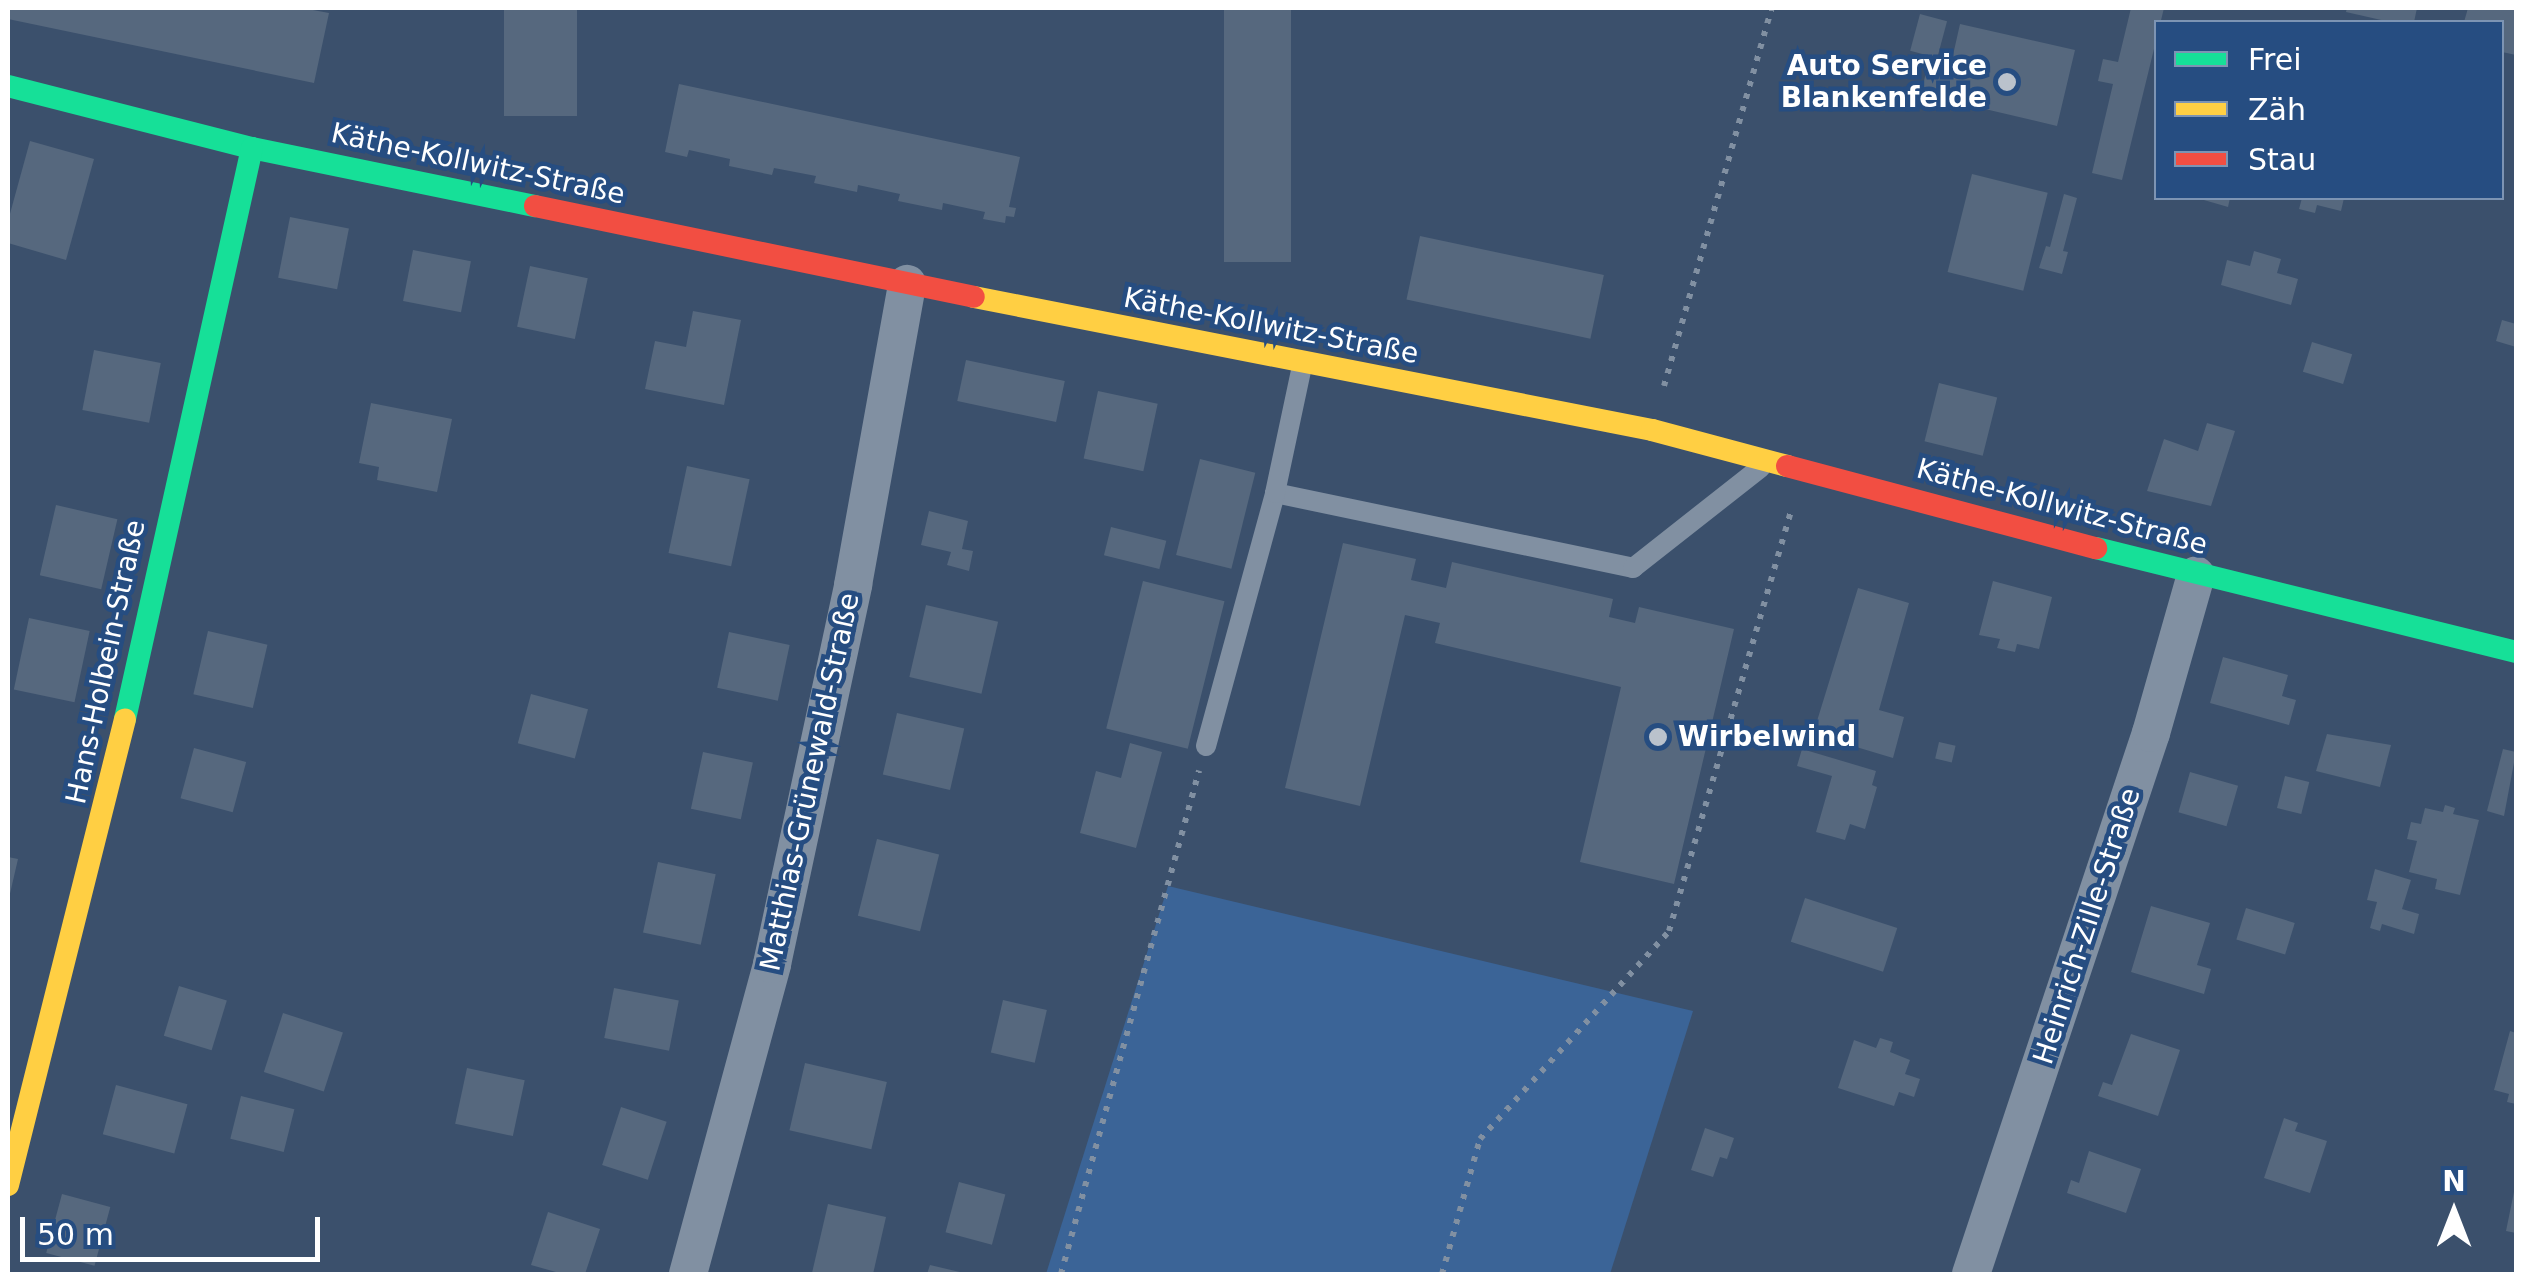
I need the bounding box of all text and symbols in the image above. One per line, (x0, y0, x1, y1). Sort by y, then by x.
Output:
legend (2154, 20, 2504, 200)
text: Frei (2248, 42, 2302, 77)
place label: Auto Service Blankenfelde (1781, 49, 1987, 115)
marker: Auto Service Blankenfelde (1996, 71, 2018, 93)
text: Zäh (2248, 92, 2306, 127)
street label: Käthe-Kollwitz-Straße (328, 116, 628, 212)
text: Stau (2248, 142, 2316, 177)
street label: Käthe-Kollwitz-Straße (1121, 281, 1421, 371)
street label: Käthe-Kollwitz-Straße (1913, 452, 2211, 562)
street label: Hans-Holbein-Straße (59, 517, 153, 807)
street label: Matthias-Grünewald-Straße (753, 590, 867, 974)
place label: Wirbelwind (1678, 720, 1856, 754)
marker: Wirbelwind (1647, 726, 1669, 748)
street label: Heinrich-Zille-Straße (2026, 784, 2148, 1068)
north arrow (2404, 1162, 2504, 1262)
text: N (2442, 1165, 2466, 1198)
scale bar (25, 1197, 325, 1259)
text: 50 m (37, 1217, 114, 1252)

